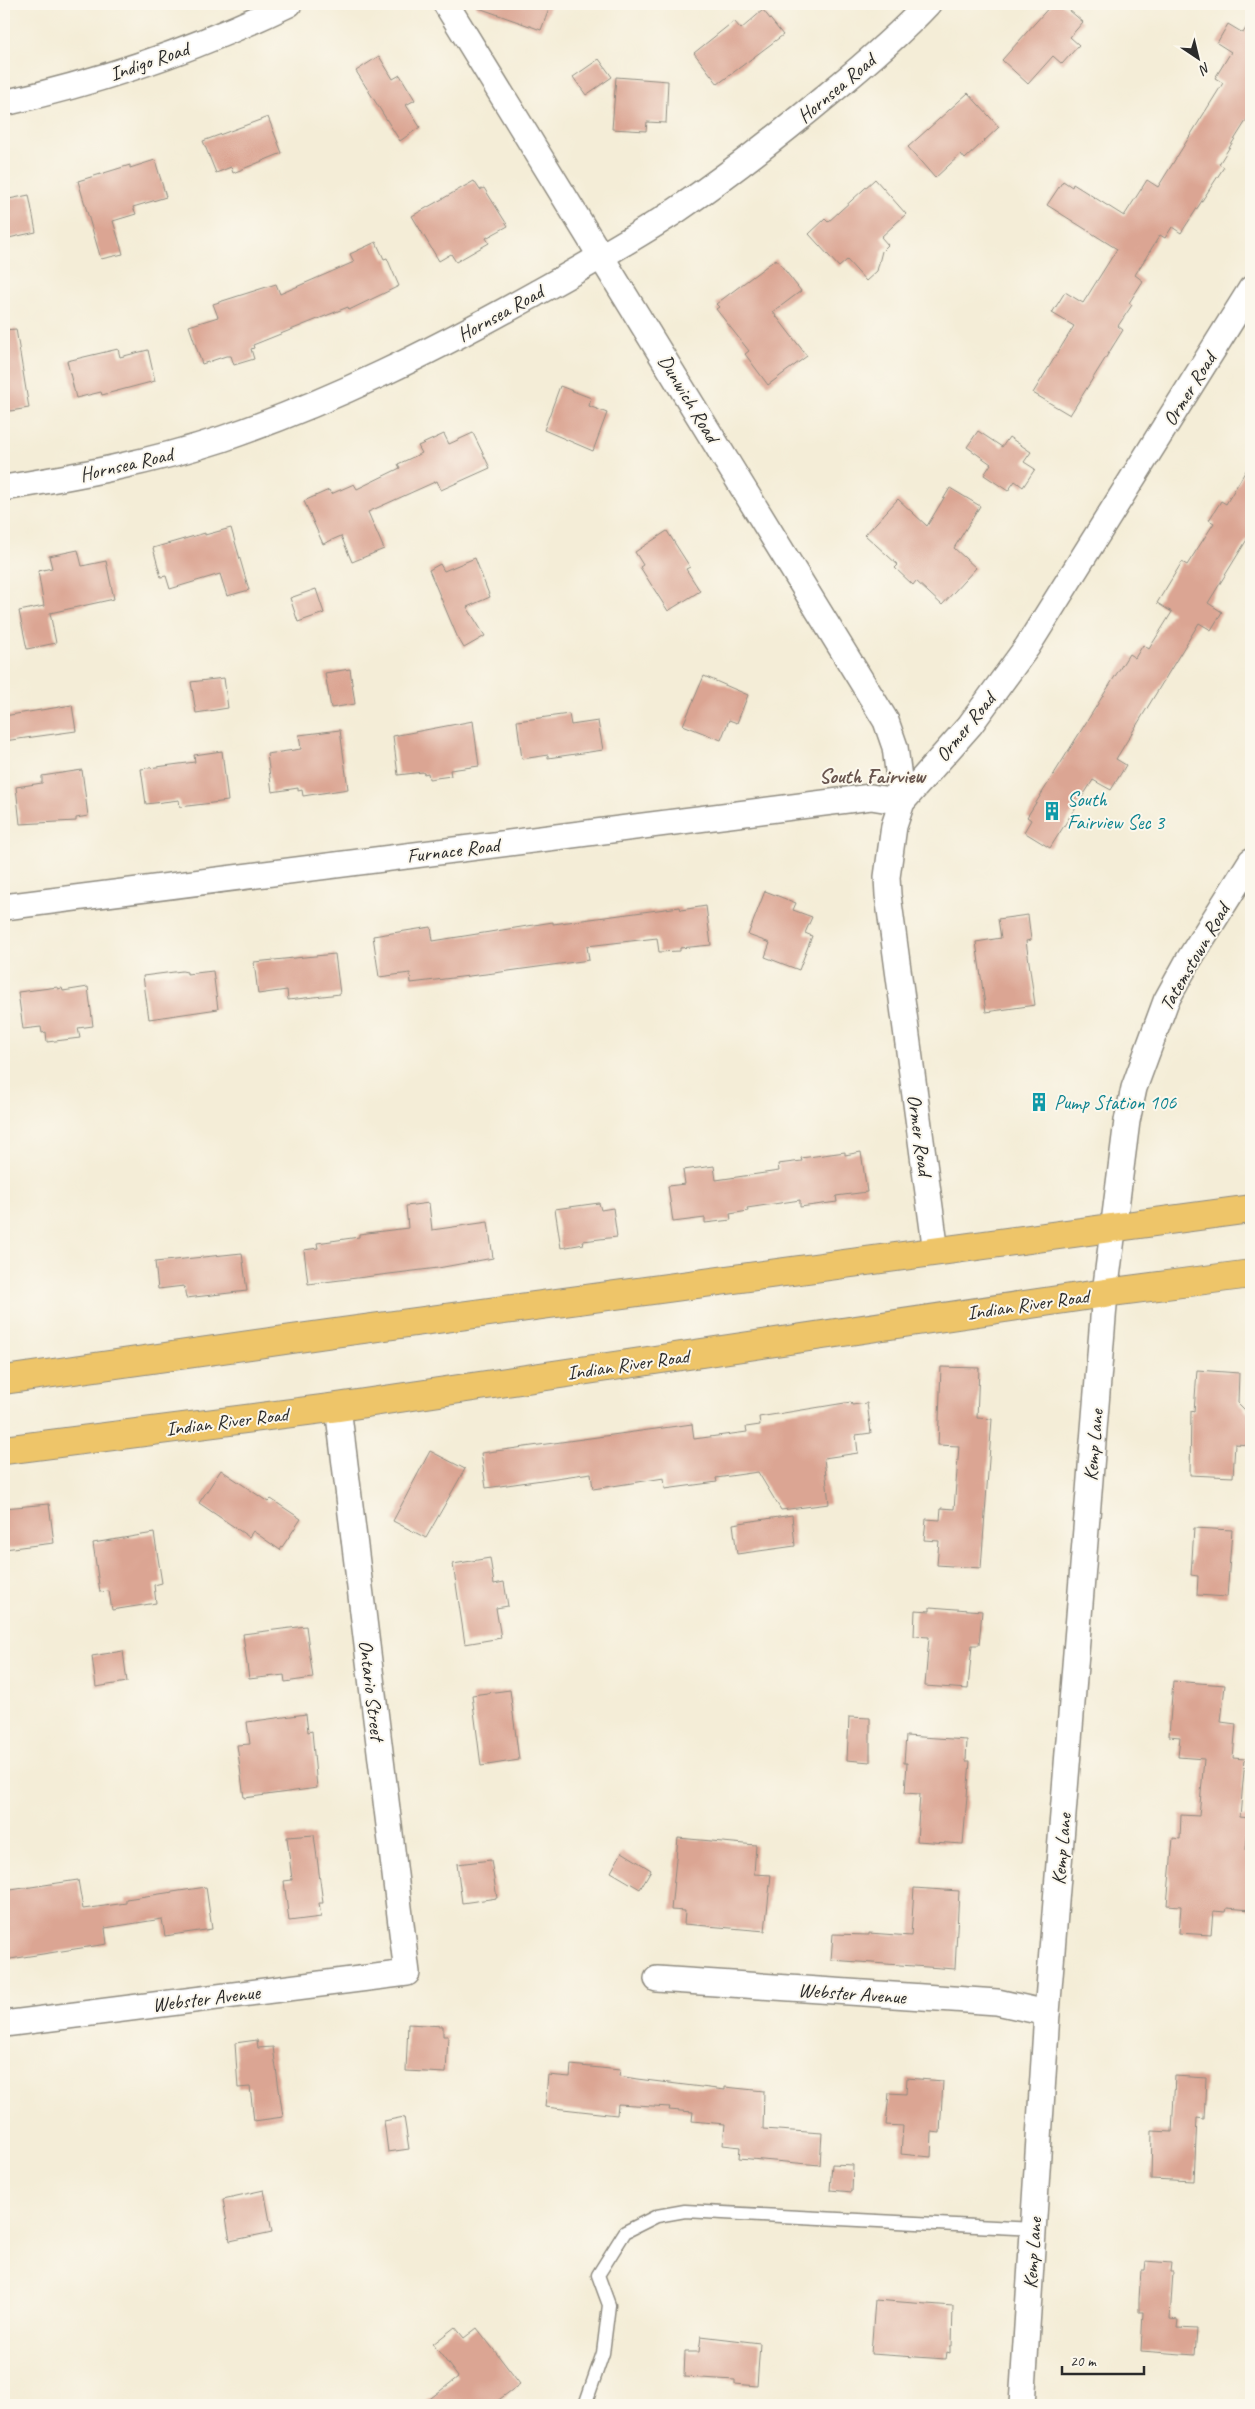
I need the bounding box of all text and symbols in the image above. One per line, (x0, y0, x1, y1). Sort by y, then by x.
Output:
north arrow (1172, 32, 1222, 82)
street label: Indigo Road (107, 35, 195, 87)
street label: Hornsea Road (792, 46, 883, 128)
text: N (1195, 59, 1214, 79)
street label: Hornsea Road (453, 278, 550, 347)
street label: Ormer Road (1157, 345, 1223, 430)
street label: Dunwich Road (653, 350, 726, 449)
street label: Hornsea Road (77, 441, 178, 487)
street label: Ormer Road (930, 685, 1003, 767)
district label: South Fairview (819, 763, 927, 789)
place label: South Fairview Sec 3 (1067, 787, 1166, 835)
building icon: South Fairview Sec 3 (1041, 800, 1063, 822)
street label: Furnace Road (405, 832, 504, 869)
street label: Tatemstown Road (1154, 896, 1237, 1015)
place label: Pump Station 106 (1054, 1090, 1177, 1115)
building icon: Pump Station 106 (1028, 1091, 1050, 1113)
street label: Ormer Road (901, 1093, 938, 1180)
street label: Indian River Road (965, 1283, 1094, 1325)
street label: Indian River Road (565, 1343, 694, 1385)
street label: Indian River Road (165, 1401, 293, 1441)
street label: Kemp Lane (1078, 1407, 1109, 1482)
street label: Ontario Street (353, 1639, 390, 1745)
street label: Kemp Lane (1046, 1811, 1077, 1886)
street label: Webster Avenue (797, 1977, 908, 2010)
street label: Webster Avenue (151, 1979, 263, 2017)
street label: Kemp Lane (1018, 2215, 1048, 2289)
scale bar (1062, 2344, 1145, 2376)
text: 20 m (1070, 2352, 1097, 2371)

